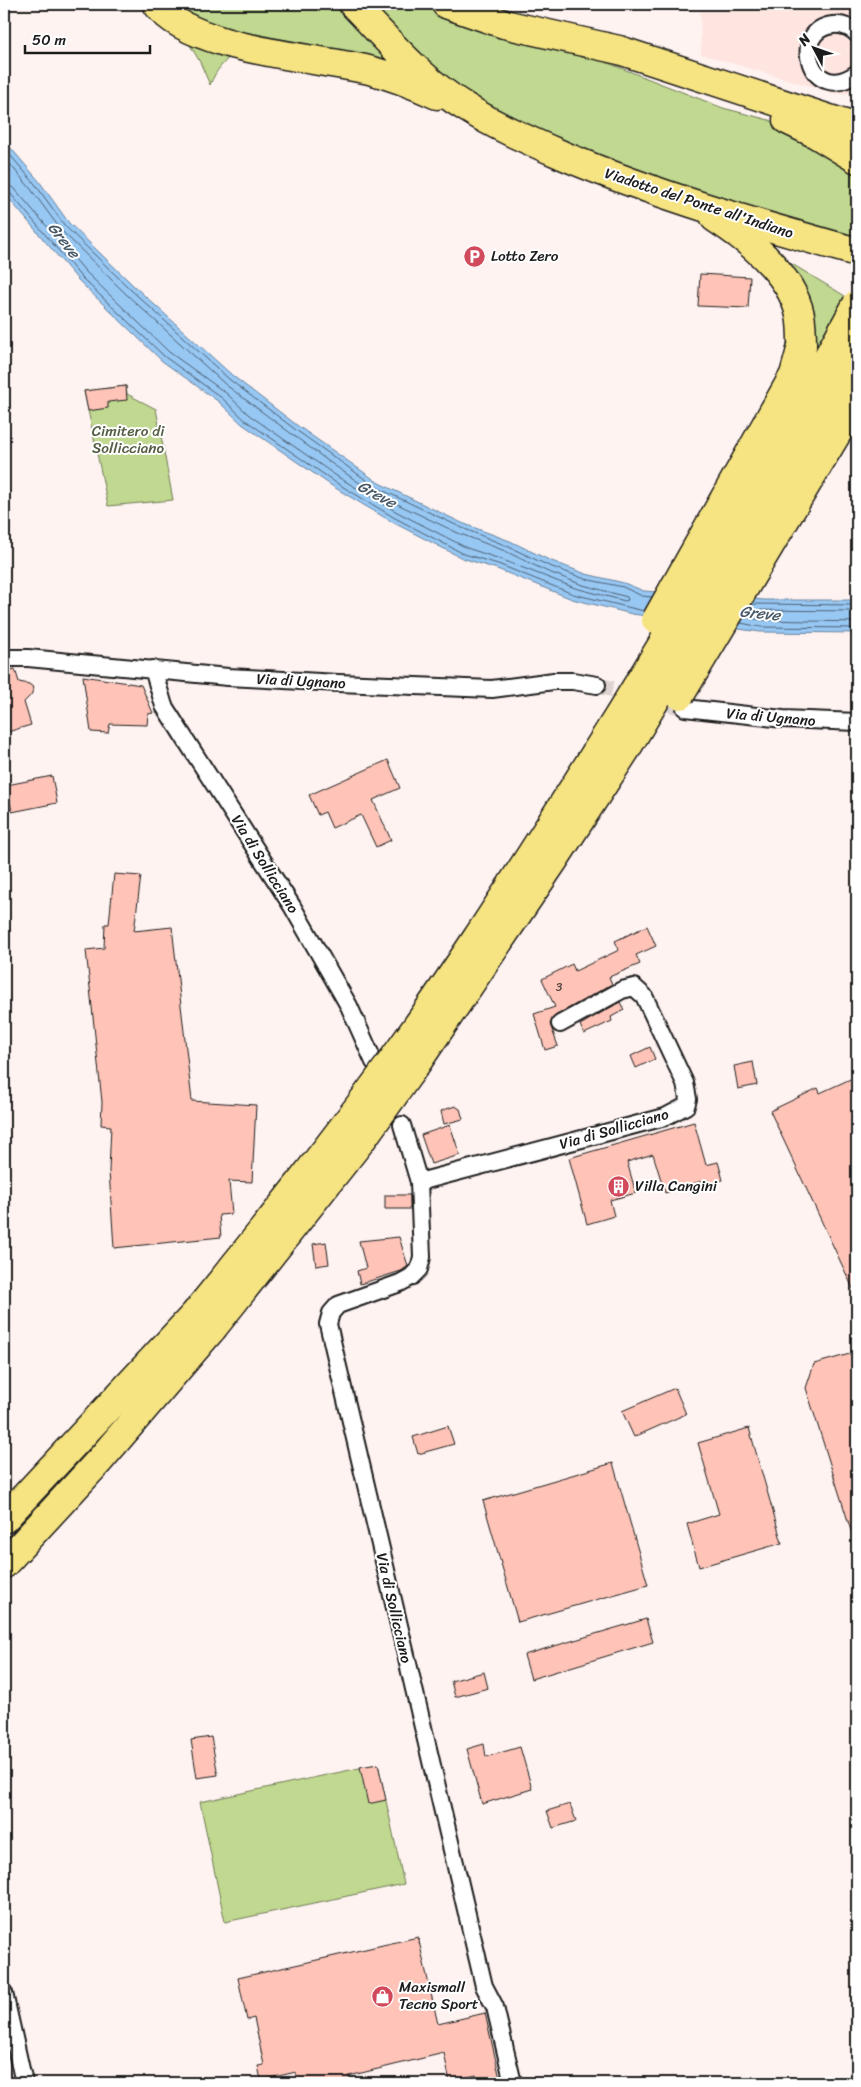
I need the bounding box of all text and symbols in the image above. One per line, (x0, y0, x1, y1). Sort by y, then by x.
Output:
scale bar (25, 22, 150, 54)
north arrow (788, 22, 838, 72)
text: 50 m (32, 27, 67, 53)
text: N (791, 28, 817, 52)
street label: Viadotto del Ponte all'Indiano (601, 160, 797, 246)
water label: Greve (40, 215, 89, 266)
place label: Lotto Zero (491, 243, 559, 269)
parking icon: Lotto Zero (463, 244, 487, 268)
park label: Cimitero di Sollicciano (92, 418, 165, 461)
water label: Greve (352, 472, 403, 517)
water label: Greve (738, 596, 783, 630)
street label: Via di Ugnano (256, 666, 347, 696)
street label: Via di Ugnano (725, 700, 817, 734)
street label: Via di Sollicciano (224, 809, 306, 919)
house number: 3 (556, 976, 563, 998)
street label: Via di Sollicciano (556, 1101, 672, 1157)
place label: Villa Cangini (635, 1173, 718, 1199)
building icon: Villa Cangini (607, 1174, 631, 1198)
street label: Via di Sollicciano (369, 1550, 419, 1666)
place label: Maxismall Tecno Sport (399, 1974, 479, 2017)
shop icon: Maxismall Tecno Sport (371, 1984, 395, 2008)

